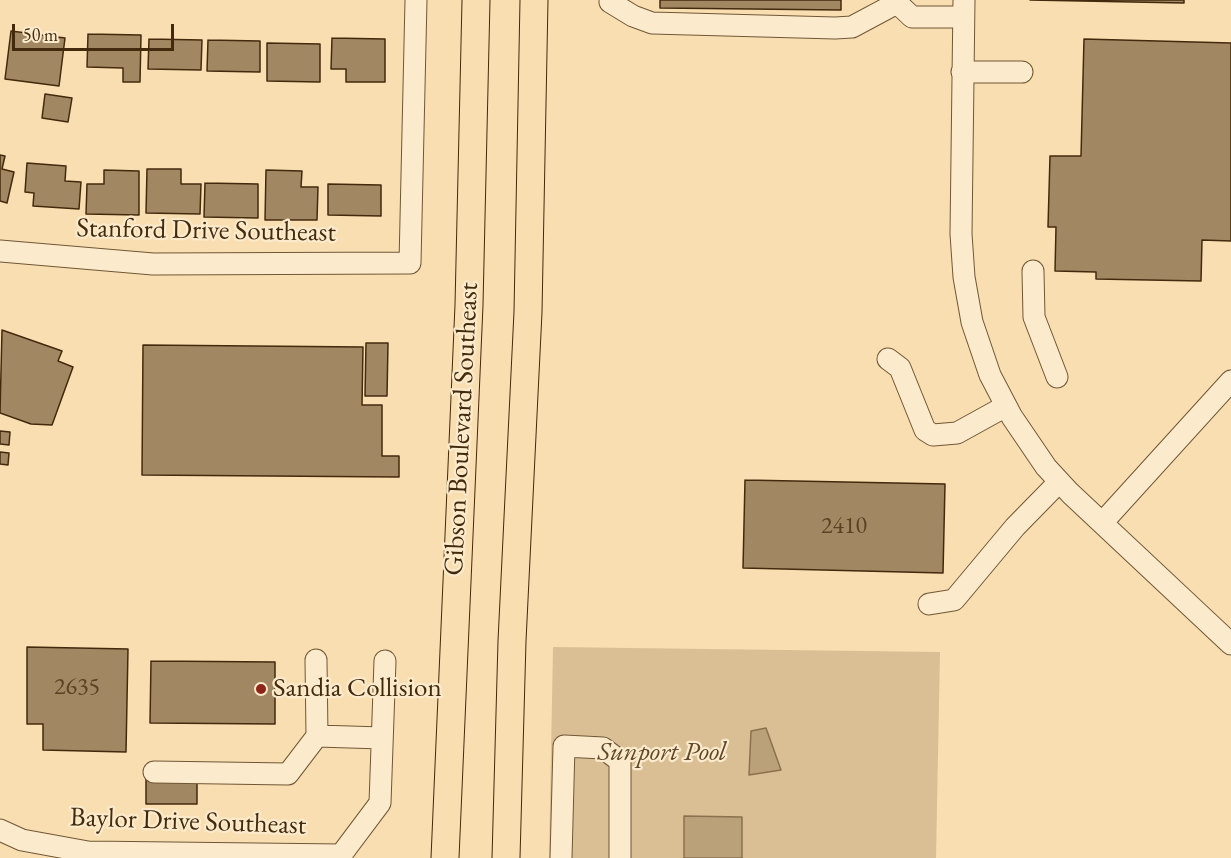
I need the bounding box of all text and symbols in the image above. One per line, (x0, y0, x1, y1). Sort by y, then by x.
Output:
scale bar (15, 12, 177, 50)
text: 50 m (23, 23, 58, 46)
street label: Stanford Drive Southeast (76, 213, 336, 249)
street label: Gibson Boulevard Southeast (438, 282, 486, 576)
house number: 2410 (821, 512, 867, 540)
house number: 2635 (54, 673, 100, 701)
place label: Sandia Collision (273, 673, 442, 705)
marker: Sandia Collision (254, 682, 268, 696)
park label: Sunport Pool (598, 737, 726, 769)
street label: Baylor Drive Southeast (69, 802, 307, 842)

